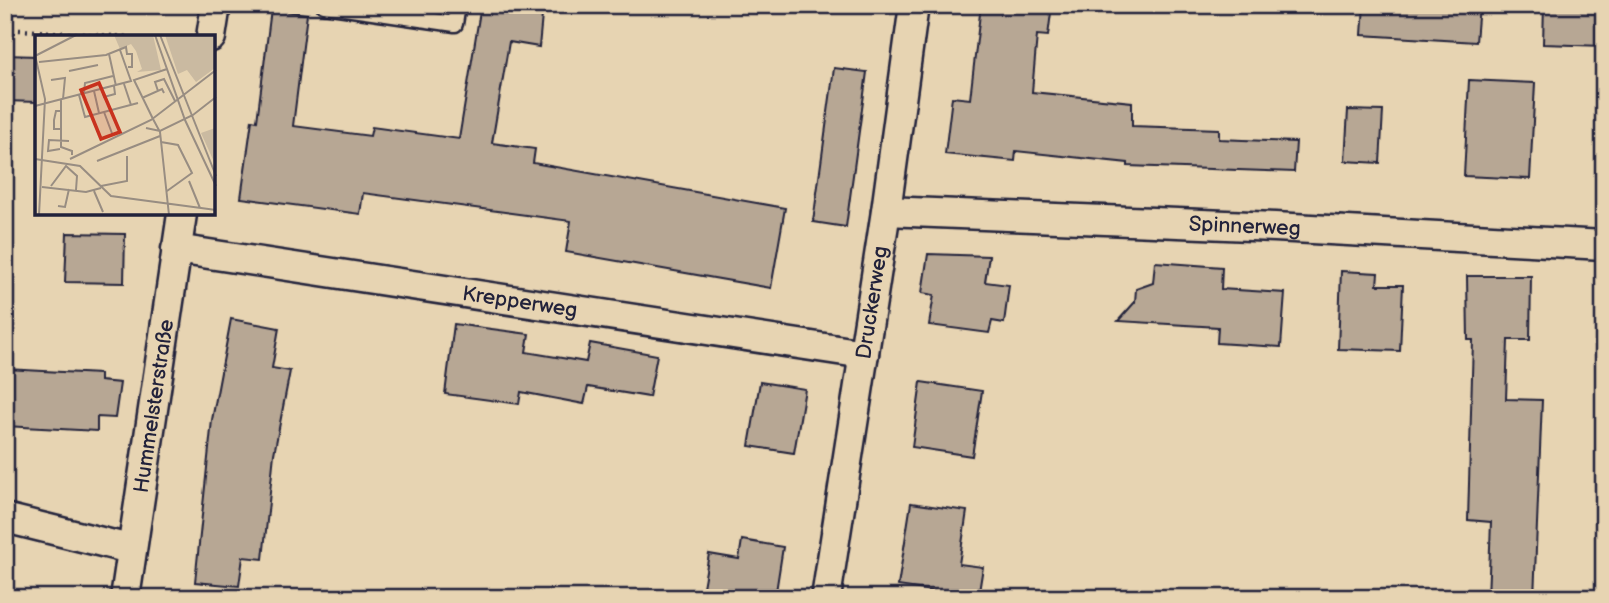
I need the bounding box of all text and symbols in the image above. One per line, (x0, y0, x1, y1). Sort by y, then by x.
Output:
inset map (35, 35, 215, 215)
street label: Spinnerweg (1188, 211, 1301, 241)
street label: Druckerweg (851, 244, 893, 361)
street label: Krepperweg (461, 280, 579, 323)
street label: Hummelsterstraße (128, 318, 179, 495)

